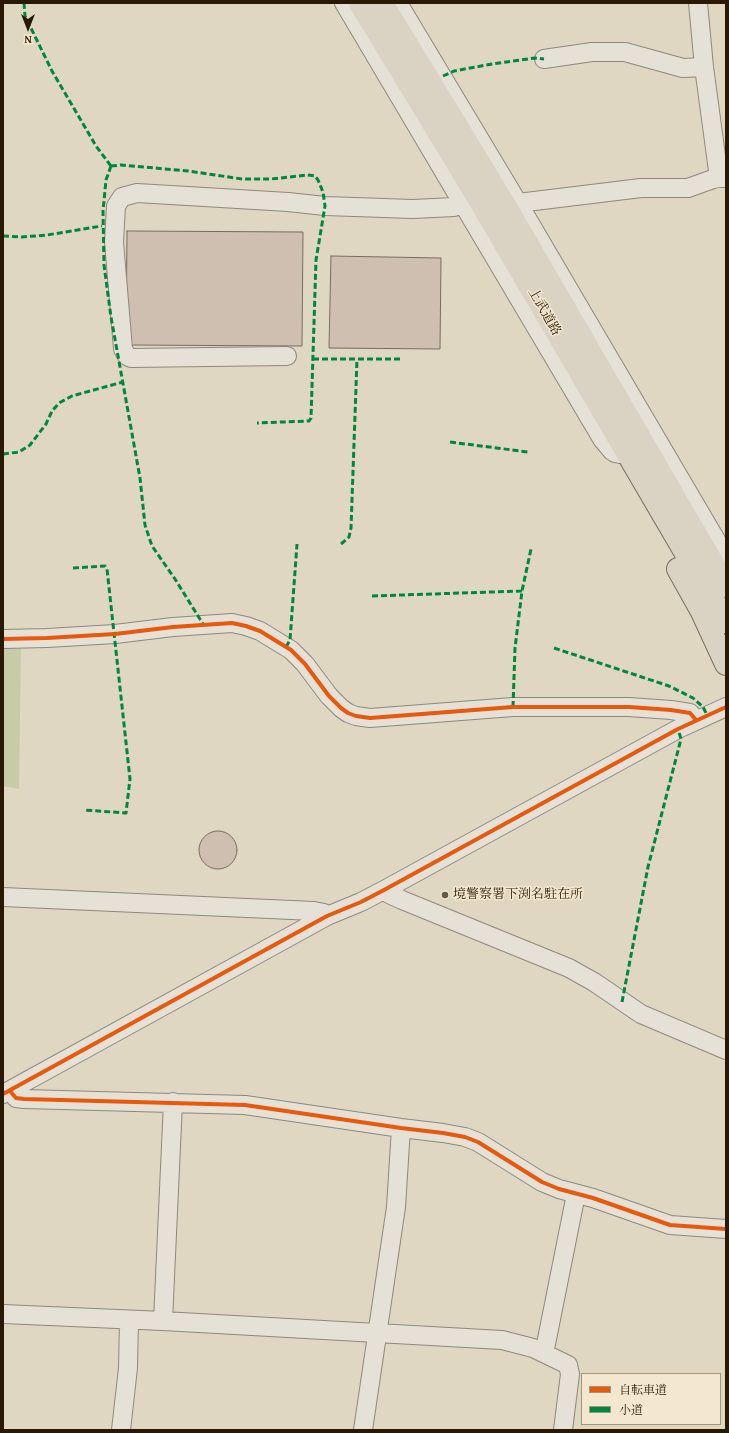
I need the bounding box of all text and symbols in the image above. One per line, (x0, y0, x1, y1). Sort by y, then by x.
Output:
north arrow (8, 8, 48, 48)
text: N (24, 32, 32, 48)
street label: 上武道路 (524, 286, 564, 338)
place label: 境警察署下渕名駐在所 (453, 887, 583, 903)
marker: 境警察署下渕名駐在所 (440, 890, 450, 900)
legend (581, 1373, 721, 1425)
text: 自転車道 (619, 1381, 667, 1398)
text: 小道 (619, 1401, 643, 1418)

